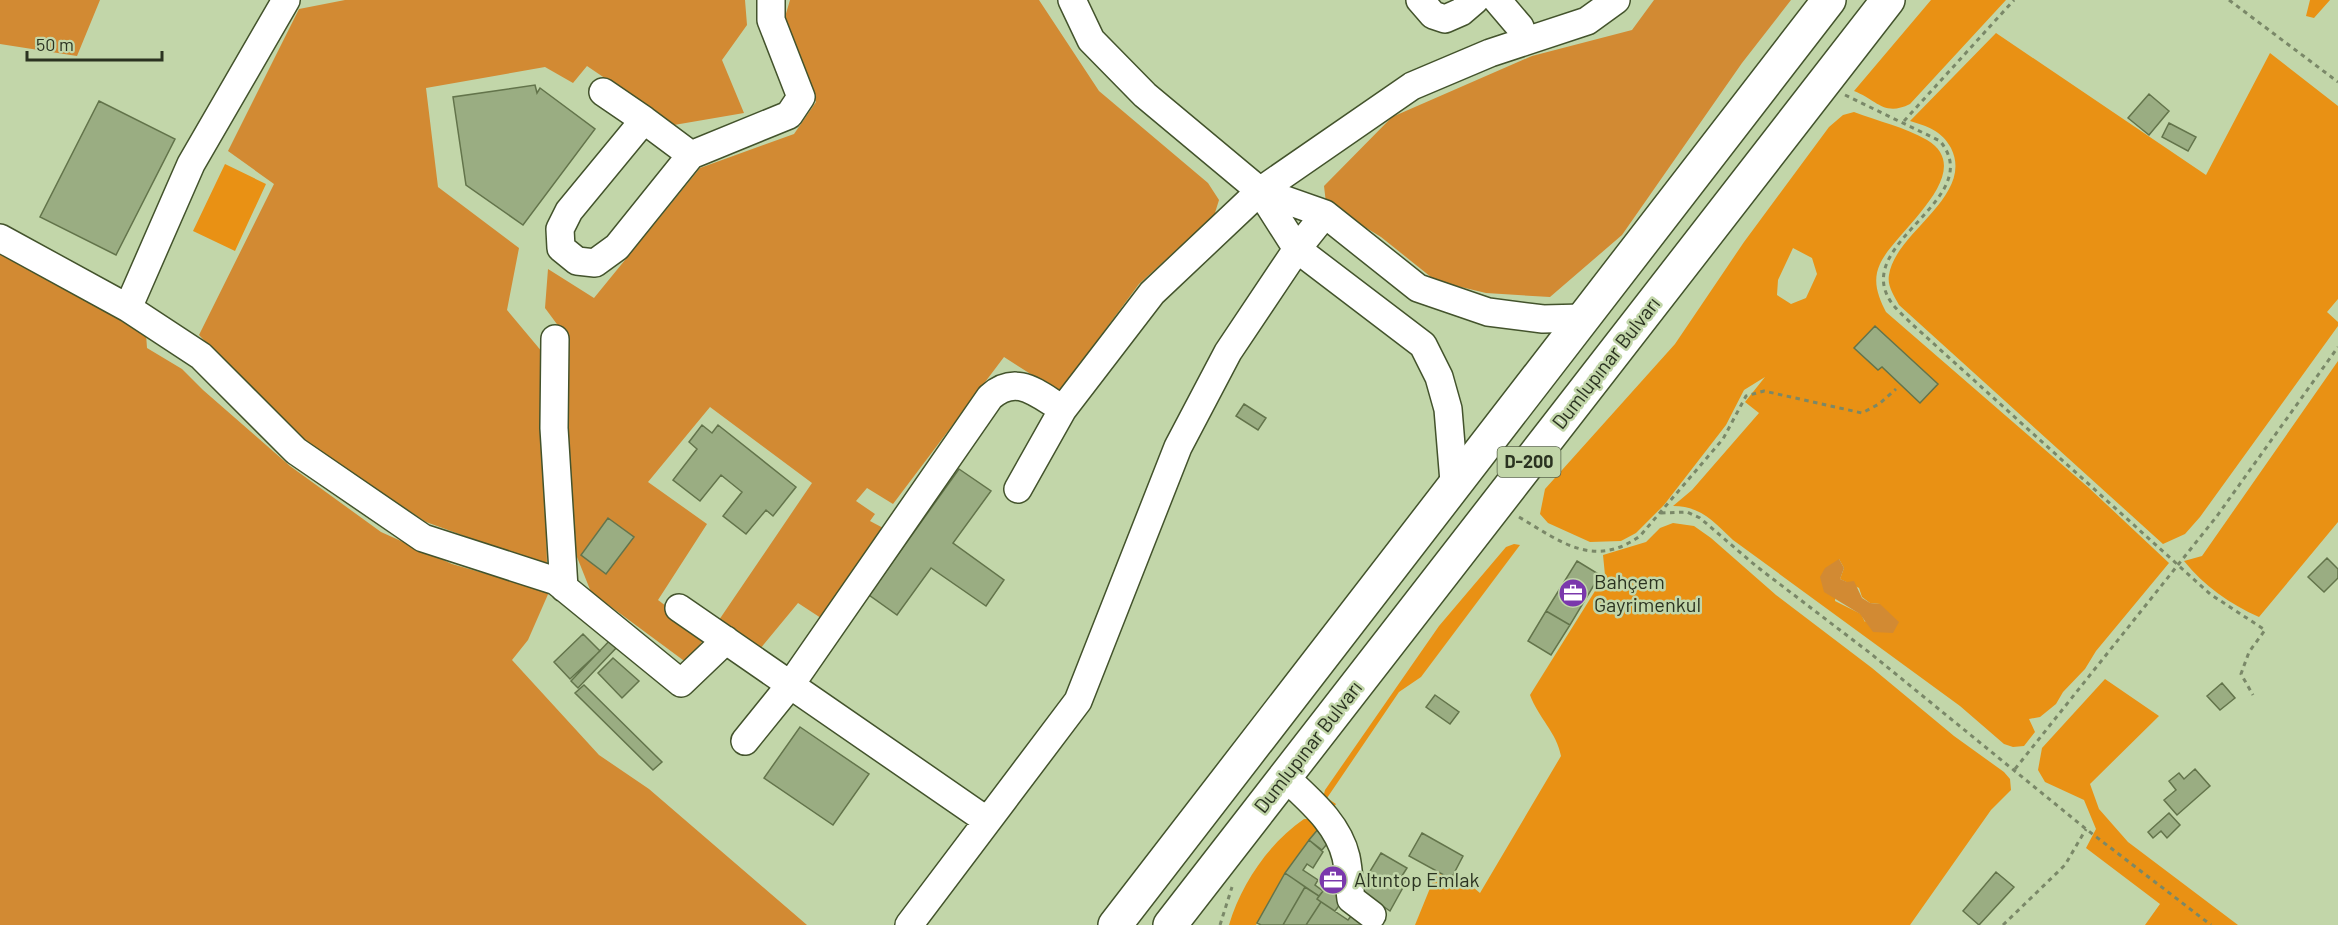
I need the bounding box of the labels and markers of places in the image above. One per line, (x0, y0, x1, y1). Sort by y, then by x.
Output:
place label: Bahçem Gayrimenkul (1594, 569, 1701, 616)
office icon: Bahçem Gayrimenkul (1557, 577, 1589, 609)
office icon: Altıntop Emlak (1317, 864, 1349, 896)
place label: Altıntop Emlak (1354, 867, 1479, 891)

